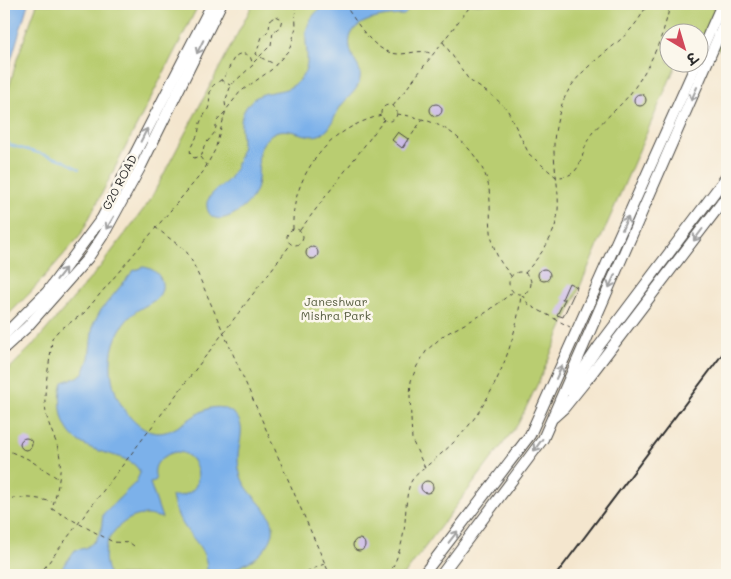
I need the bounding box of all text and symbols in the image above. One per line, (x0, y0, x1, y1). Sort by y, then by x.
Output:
north arrow (658, 22, 708, 72)
one-way arrow (195, 40, 205, 55)
text: उ (681, 47, 703, 70)
one-way arrow (688, 86, 698, 101)
one-way arrow (140, 128, 149, 143)
street label: G20 ROAD (98, 152, 140, 212)
one-way arrow (105, 216, 115, 230)
one-way arrow (621, 216, 631, 231)
one-way arrow (693, 228, 703, 242)
one-way arrow (56, 267, 66, 281)
one-way arrow (606, 273, 616, 288)
park label: Janeshwar Mishra Park (301, 293, 371, 323)
one-way arrow (554, 365, 564, 380)
one-way arrow (533, 438, 543, 452)
one-way arrow (447, 531, 458, 544)

